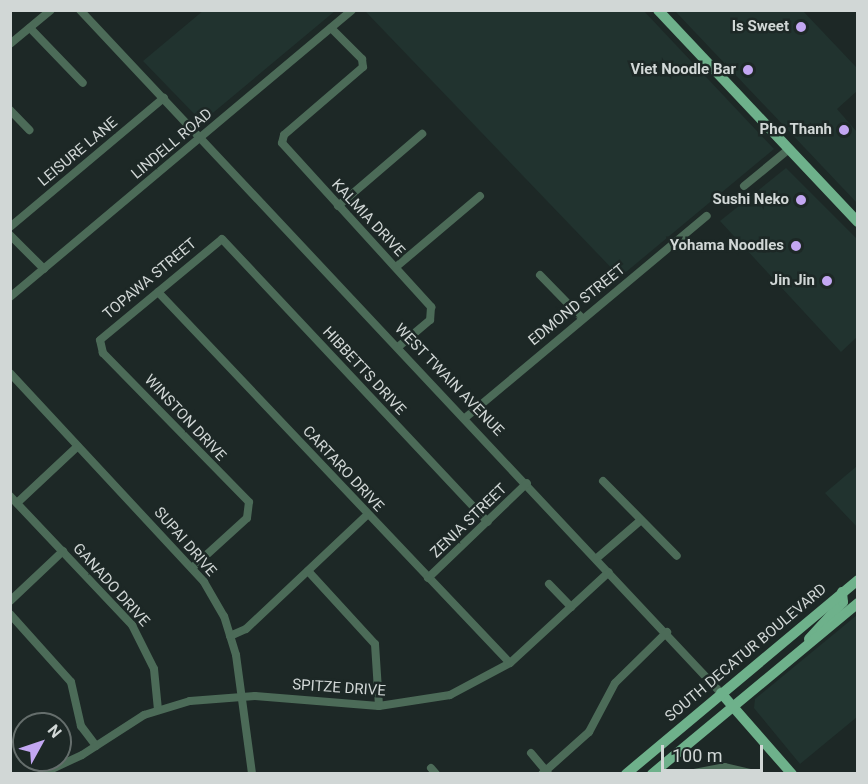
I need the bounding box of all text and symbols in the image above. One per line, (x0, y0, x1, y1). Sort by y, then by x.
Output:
place label: Is Sweet (732, 18, 789, 36)
marker: Is Sweet (794, 20, 808, 34)
place label: Viet Noodle Bar (630, 61, 736, 79)
marker: Viet Noodle Bar (741, 63, 755, 77)
street label: LINDELL ROAD (128, 105, 216, 183)
street label: LEISURE LANE (35, 114, 121, 190)
place label: Pho Thanh (759, 121, 832, 139)
marker: Pho Thanh (837, 123, 851, 137)
street label: KALMIA DRIVE (328, 176, 408, 260)
place label: Sushi Neko (712, 191, 789, 209)
marker: Sushi Neko (794, 193, 808, 207)
street label: TOPAWA STREET (100, 235, 200, 323)
place label: Yohama Noodles (670, 237, 784, 255)
marker: Yohama Noodles (789, 239, 803, 253)
street label: EDMOND STREET (525, 260, 629, 350)
place label: Jin Jin (770, 272, 815, 290)
marker: Jin Jin (820, 274, 834, 288)
street label: WEST TWAIN AVENUE (390, 320, 508, 440)
street label: HIBBETTS DRIVE (319, 323, 409, 419)
street label: WINSTON DRIVE (140, 371, 230, 465)
street label: CARTARO DRIVE (299, 422, 387, 516)
street label: ZENIA STREET (427, 480, 511, 562)
street label: SUPAI DRIVE (150, 504, 220, 580)
street label: GANADO DRIVE (69, 540, 153, 630)
street label: SOUTH DECATUR BOULEVARD (662, 580, 830, 726)
street label: SPITZE DRIVE (292, 676, 386, 700)
north arrow (12, 712, 72, 772)
text: N (44, 721, 66, 742)
scale bar (664, 733, 766, 771)
text: 100 m (672, 745, 723, 766)

